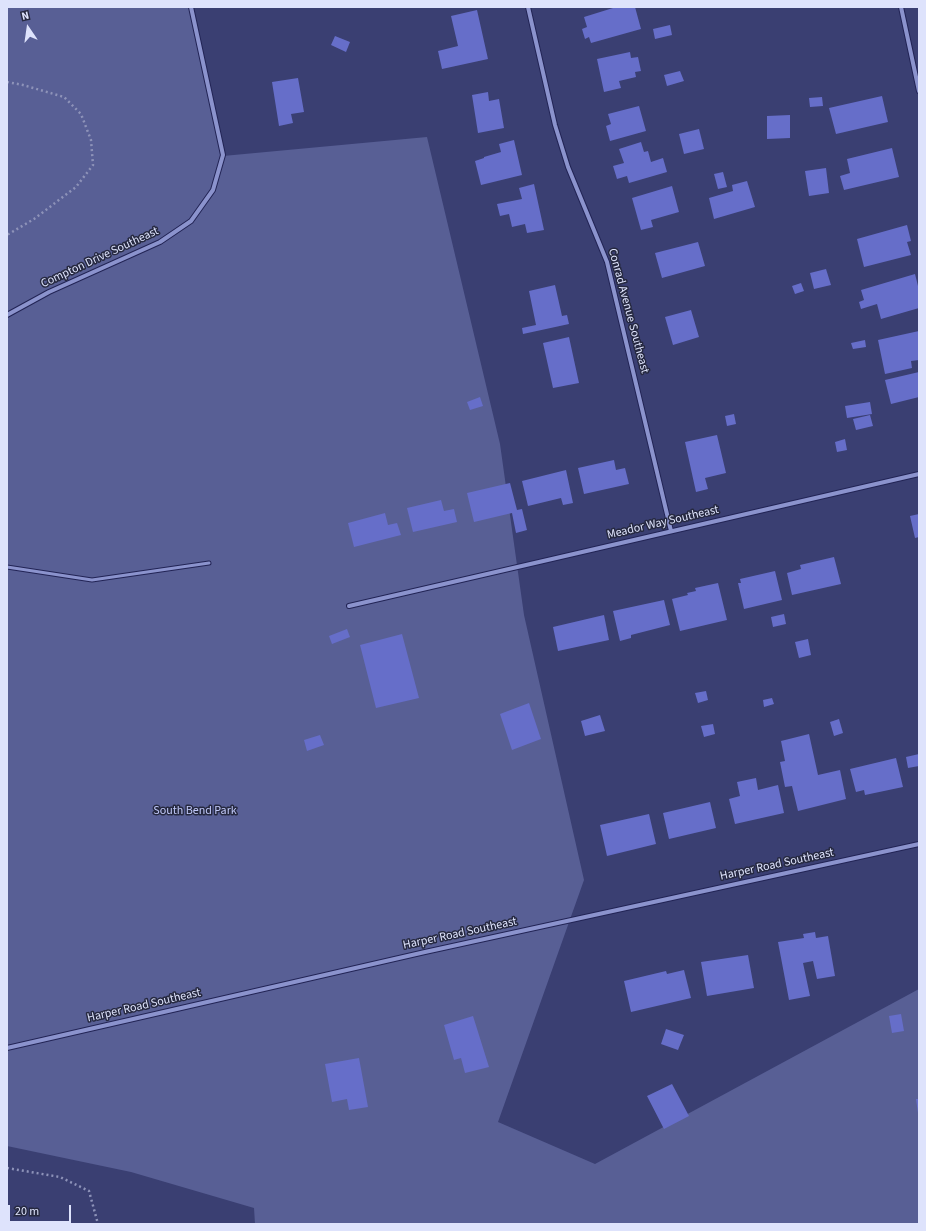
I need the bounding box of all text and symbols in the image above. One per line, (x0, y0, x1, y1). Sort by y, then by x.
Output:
north arrow (8, 8, 48, 48)
text: N (20, 8, 30, 24)
street label: Compton Drive Southeast (39, 224, 161, 292)
street label: Conrad Avenue Southeast (604, 247, 652, 375)
street label: Meador Way Southeast (606, 503, 720, 543)
park label: South Bend Park (153, 804, 237, 818)
street label: Harper Road Southeast (719, 846, 835, 884)
street label: Harper Road Southeast (402, 915, 518, 953)
street label: Harper Road Southeast (86, 986, 202, 1026)
scale bar (10, 1197, 73, 1223)
text: 20 m (15, 1203, 39, 1220)

